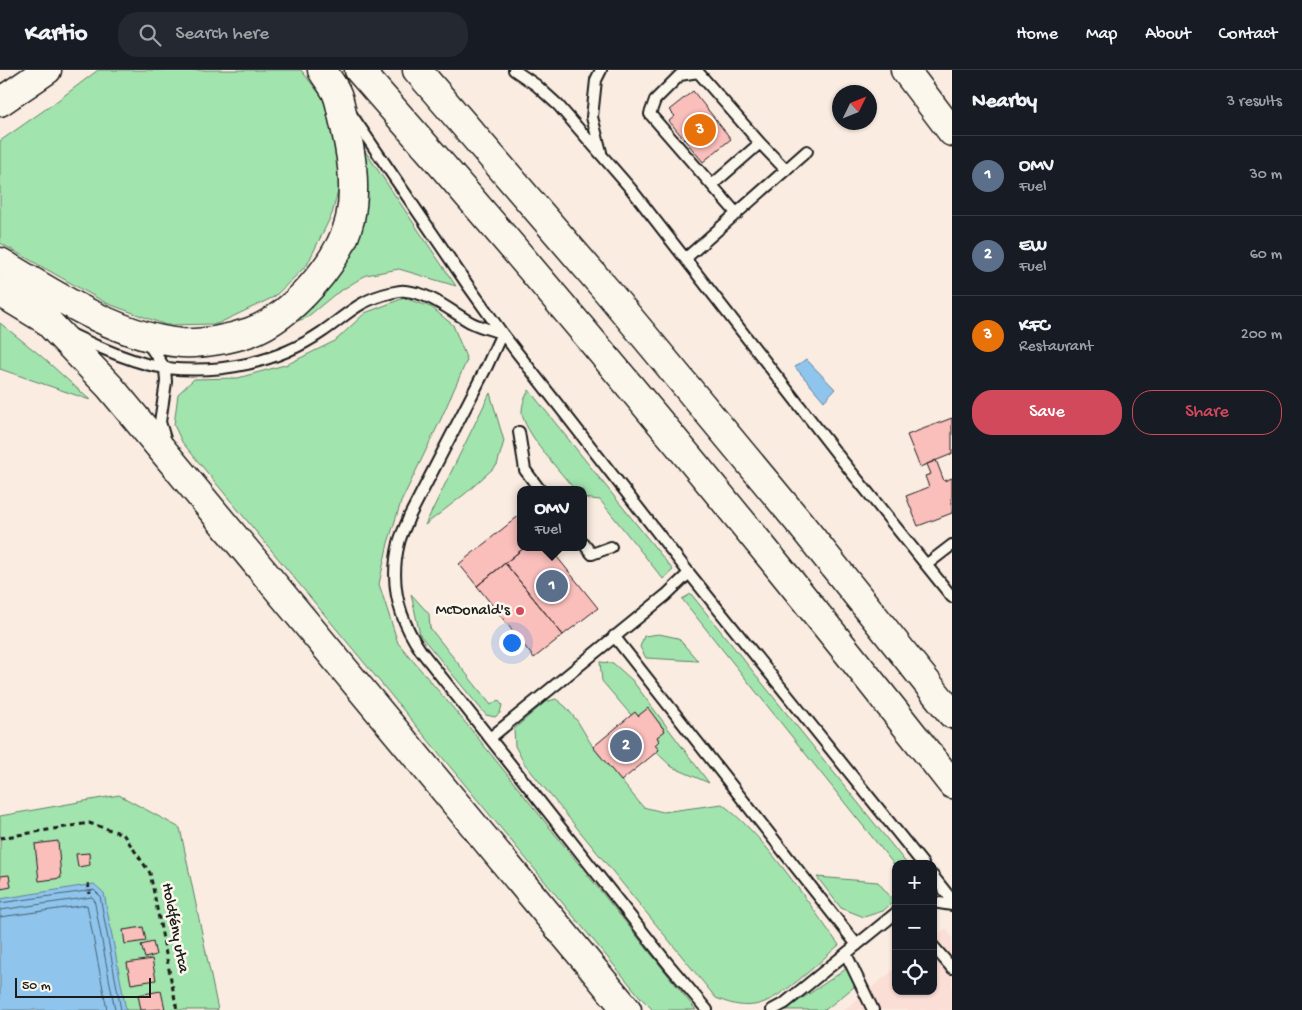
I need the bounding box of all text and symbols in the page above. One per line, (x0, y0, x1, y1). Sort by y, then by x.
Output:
search box (118, 12, 468, 57)
text: Kartio (25, 20, 88, 49)
icon: search (136, 21, 164, 49)
text: Search here (176, 23, 269, 46)
text: Home (1016, 24, 1058, 45)
text: Map (1086, 24, 1117, 45)
text: About (1145, 24, 1191, 45)
text: Contact (1219, 24, 1277, 45)
north arrow (832, 85, 877, 130)
text: Nearby (972, 90, 1037, 115)
text: 3 results (1227, 93, 1282, 112)
pin: 3 (684, 111, 716, 149)
text: OMV (1019, 155, 1054, 178)
text: 1 (985, 166, 991, 185)
text: 30 m (1249, 166, 1282, 185)
text: Fuel (1019, 178, 1046, 197)
text: EW (1019, 235, 1047, 258)
text: 2 (984, 246, 992, 265)
text: 60 m (1250, 246, 1282, 265)
text: Fuel (1019, 258, 1046, 277)
text: KFC (1019, 315, 1050, 338)
text: 3 (984, 326, 992, 345)
text: 200 m (1241, 326, 1282, 345)
text: Restaurant (1019, 338, 1093, 357)
button: Save (972, 390, 1122, 435)
button: Share (1132, 390, 1282, 435)
popup (517, 486, 587, 551)
text: OMV (534, 498, 570, 521)
text: Fuel (534, 521, 562, 540)
pin: 1 (536, 567, 568, 605)
place label: McDonald's (435, 602, 511, 621)
marker: McDonald's (514, 605, 526, 617)
your location (499, 630, 525, 656)
pin: 2 (610, 727, 642, 765)
map controls (892, 860, 937, 995)
button: + (892, 860, 937, 905)
street label: Holdfény utca (156, 881, 192, 976)
button: − (892, 905, 937, 950)
button: locate (892, 950, 937, 995)
scale bar (15, 975, 151, 998)
text: 50 m (22, 978, 51, 995)

